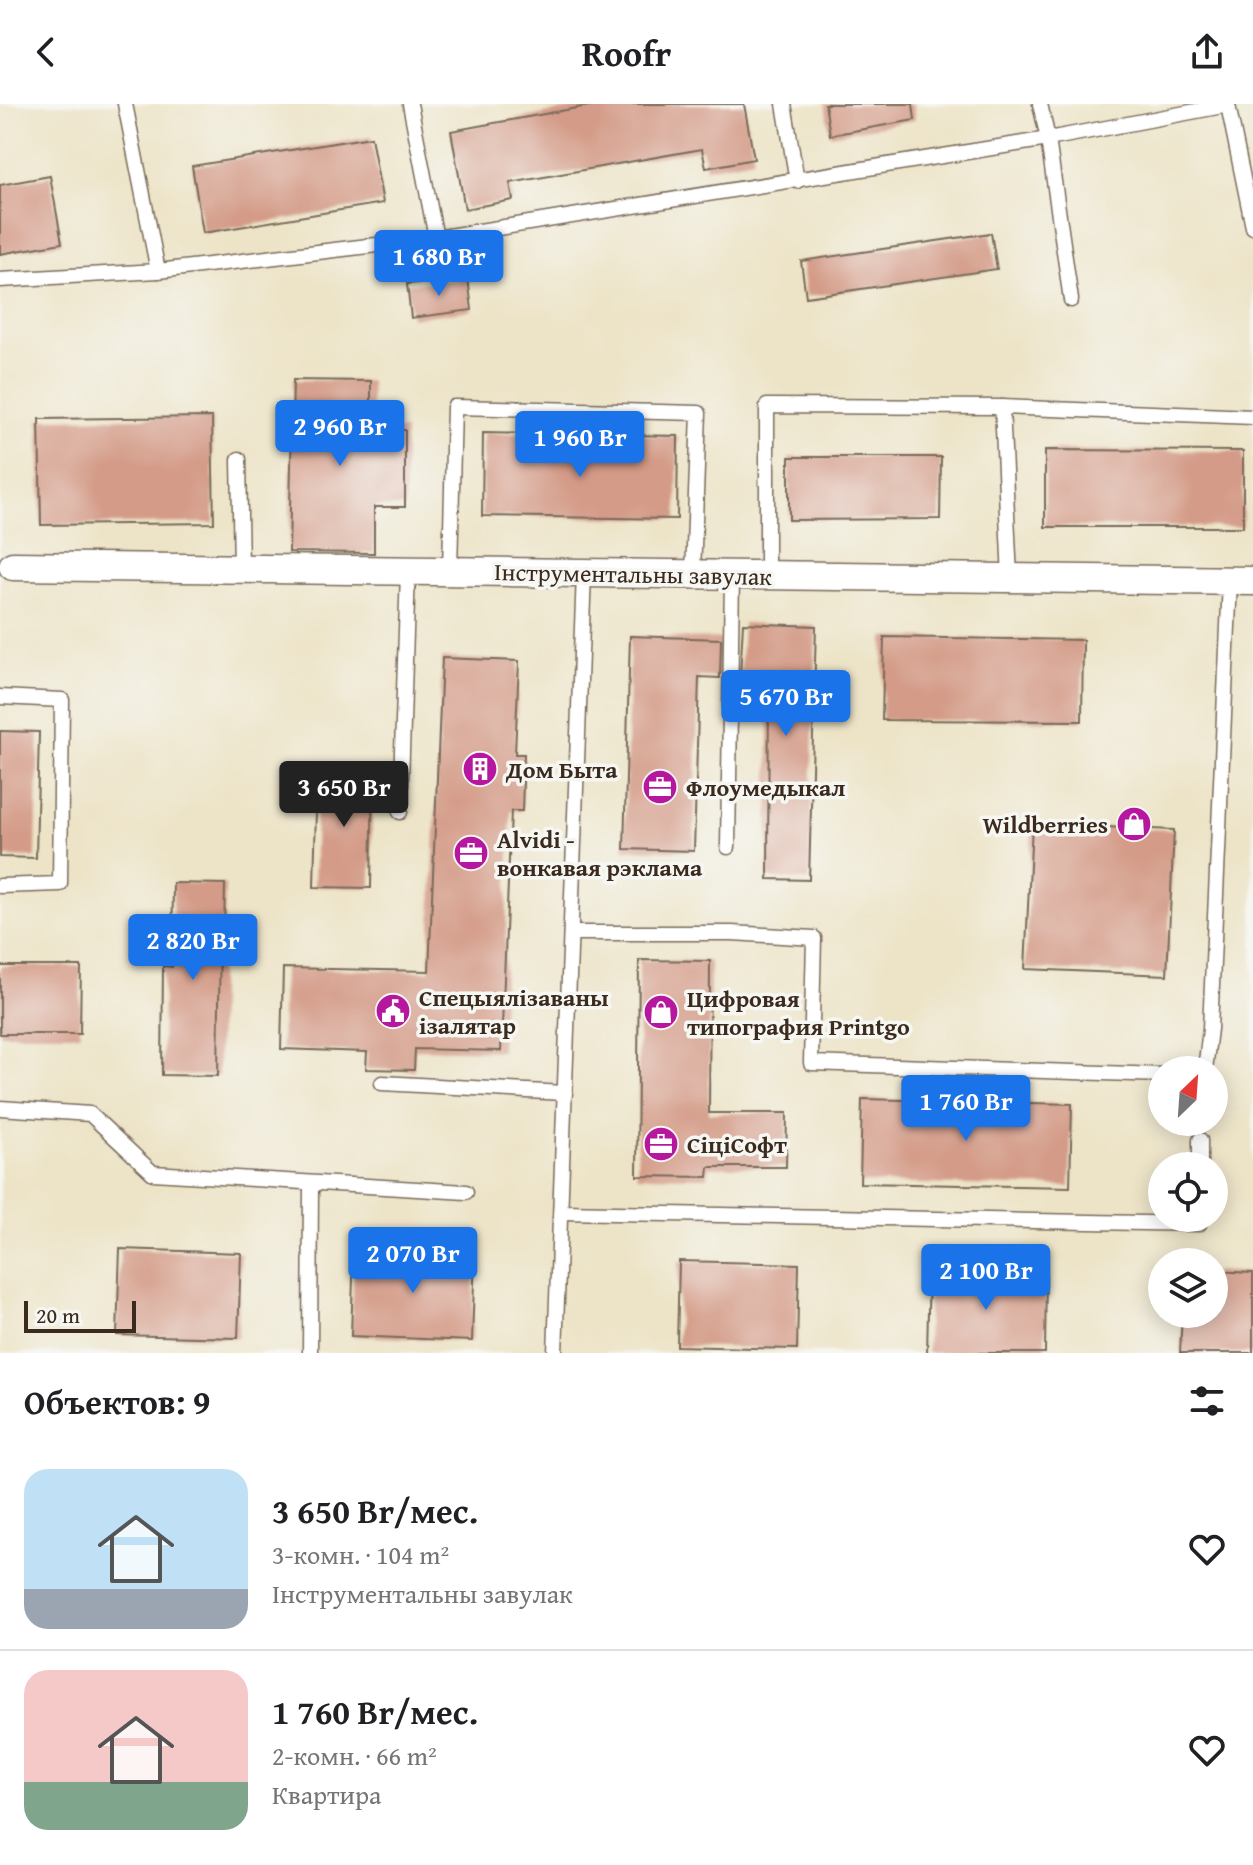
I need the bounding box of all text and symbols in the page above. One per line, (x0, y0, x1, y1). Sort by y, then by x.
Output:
text: Roofr (582, 26, 671, 79)
icon: back (24, 30, 68, 74)
icon: share (1185, 30, 1229, 74)
pin: 1 680 Br (356, 230, 522, 298)
text: 1 680 Br (392, 236, 486, 275)
pin: 2 960 Br (257, 400, 423, 468)
text: 2 960 Br (293, 406, 387, 445)
pin: 1 960 Br (497, 411, 663, 479)
text: 1 960 Br (533, 417, 627, 456)
street label: Інструментальны завулак (494, 554, 773, 594)
pin: 5 670 Br (703, 670, 869, 738)
text: 5 670 Br (739, 676, 833, 715)
building icon: Дом Быта (461, 750, 499, 788)
place label: Дом Быта (505, 752, 618, 787)
pin: 3 650 Br (261, 761, 427, 829)
text: 3 650 Br (297, 767, 391, 806)
office icon: Флоумедыкал (641, 768, 679, 806)
place label: Флоумедыкал (686, 770, 845, 805)
shop icon: Wildberries (1115, 805, 1153, 843)
place label: Wildberries (982, 807, 1108, 842)
place label: Alvidi - вонкавая рэклама (497, 822, 703, 885)
office icon: Alvidi - вонкавая рэклама (452, 834, 490, 872)
pin: 2 820 Br (110, 914, 276, 982)
text: 2 820 Br (146, 920, 240, 959)
place label: Спецыялізаваны ізалятар (419, 980, 609, 1043)
place label: Цифровая типография Printgo (687, 981, 910, 1044)
public building icon: Спецыялізаваны ізалятар (374, 992, 412, 1030)
shop icon: Цифровая типография Printgo (642, 993, 680, 1031)
north arrow (1148, 1056, 1228, 1136)
map controls (1148, 1056, 1228, 1328)
pin: 1 760 Br (883, 1075, 1049, 1143)
text: 1 760 Br (919, 1081, 1013, 1120)
office icon: СіціСофт (642, 1125, 680, 1163)
place label: СіціСофт (687, 1127, 787, 1162)
button: locate (1148, 1152, 1228, 1232)
pin: 2 070 Br (330, 1227, 496, 1295)
text: 2 070 Br (366, 1233, 460, 1272)
pin: 2 100 Br (903, 1244, 1069, 1312)
button: layers (1148, 1248, 1228, 1328)
text: 2 100 Br (939, 1250, 1033, 1289)
scale bar (24, 1297, 136, 1333)
text: 20 m (36, 1299, 80, 1331)
text: Объектов: 9 (24, 1377, 210, 1426)
icon: filters (1185, 1379, 1229, 1423)
text: 3 650 Br/мес. (272, 1486, 478, 1535)
icon: home (88, 1501, 184, 1597)
icon: heart (1185, 1527, 1229, 1571)
text: 3-комн. · 104 m² (272, 1535, 449, 1574)
text: Інструментальны завулак (272, 1574, 573, 1613)
text: 1 760 Br/мес. (272, 1687, 478, 1736)
icon: home (88, 1702, 184, 1798)
icon: heart (1185, 1728, 1229, 1772)
text: 2-комн. · 66 m² (272, 1736, 437, 1775)
text: Квартира (272, 1775, 381, 1814)

